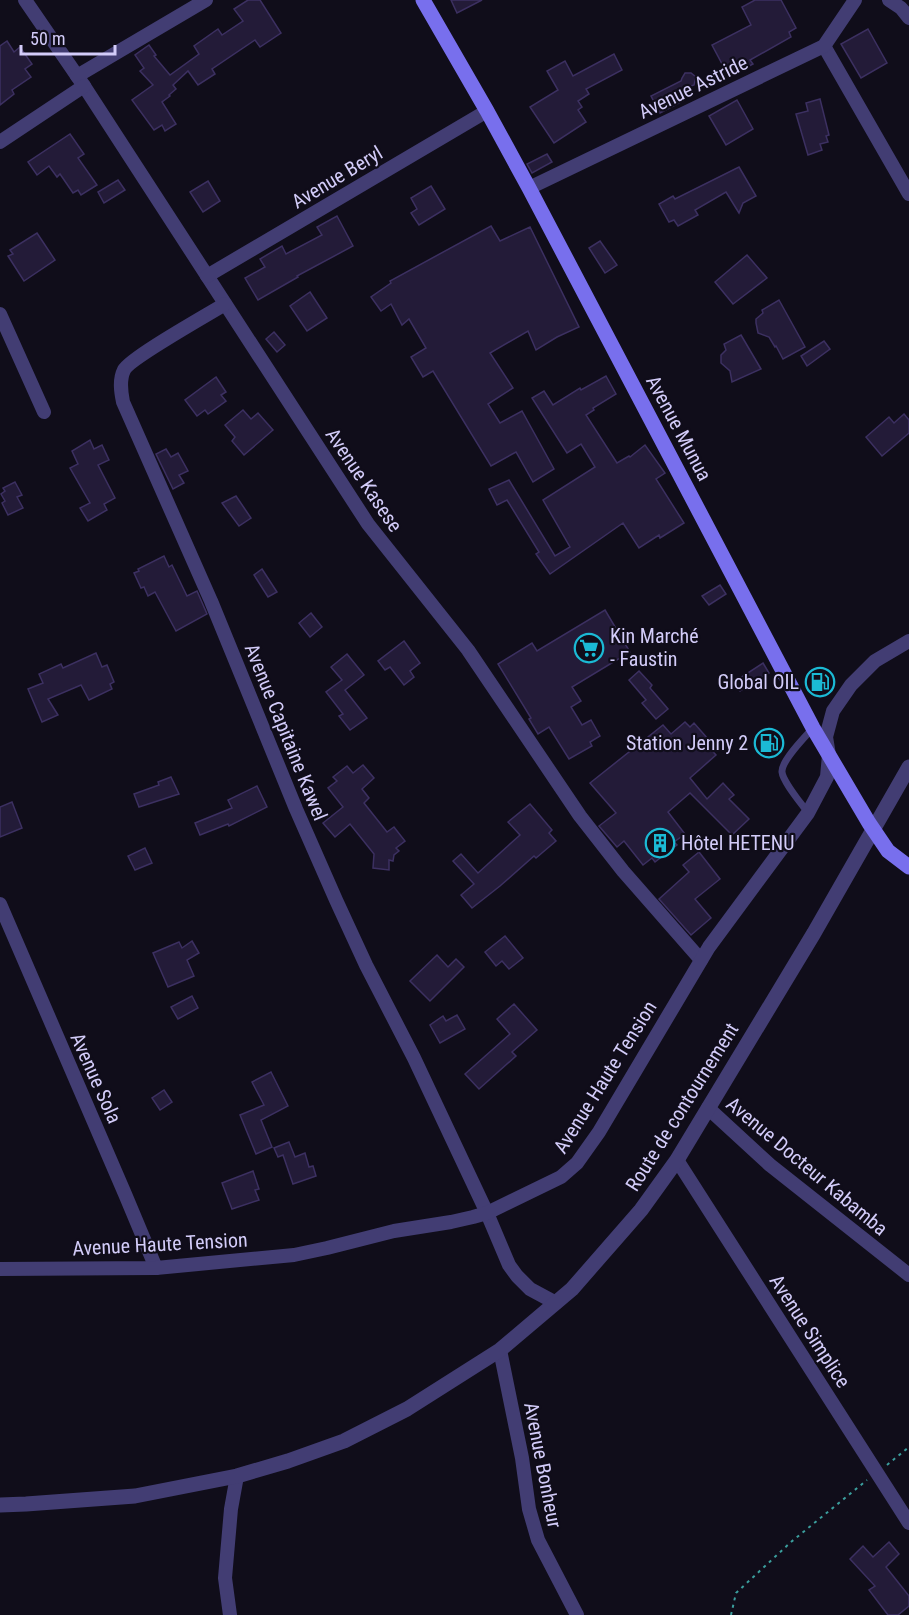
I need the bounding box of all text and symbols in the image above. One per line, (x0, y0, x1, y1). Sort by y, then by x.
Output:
scale bar (21, 18, 116, 56)
text: 50 m (30, 28, 65, 49)
street label: Avenue Astride (634, 50, 752, 124)
street label: Avenue Beryl (287, 141, 387, 213)
street label: Avenue Munua (641, 371, 717, 485)
street label: Avenue Kasese (321, 424, 407, 536)
place label: Kin Marché - Faustin (610, 624, 699, 671)
supermarket icon: Kin Marché - Faustin (573, 632, 605, 664)
street label: Avenue Capitaine Kawel (240, 640, 332, 824)
fuel station icon: Global OIL (804, 666, 836, 698)
place label: Global OIL (717, 670, 799, 694)
fuel station icon: Station Jenny 2 (753, 727, 785, 759)
place label: Station Jenny 2 (626, 731, 748, 755)
building icon: Hôtel HETENU (644, 827, 676, 859)
place label: Hôtel HETENU (681, 831, 794, 855)
street label: Avenue Haute Tension (548, 996, 662, 1158)
street label: Route de contournement (621, 1018, 744, 1195)
street label: Avenue Sola (65, 1029, 127, 1127)
street label: Avenue Docteur Kabamba (722, 1092, 892, 1240)
street label: Avenue Haute Tension (72, 1227, 248, 1261)
street label: Avenue Simplice (765, 1270, 855, 1392)
street label: Avenue Bonheur (519, 1400, 567, 1530)

